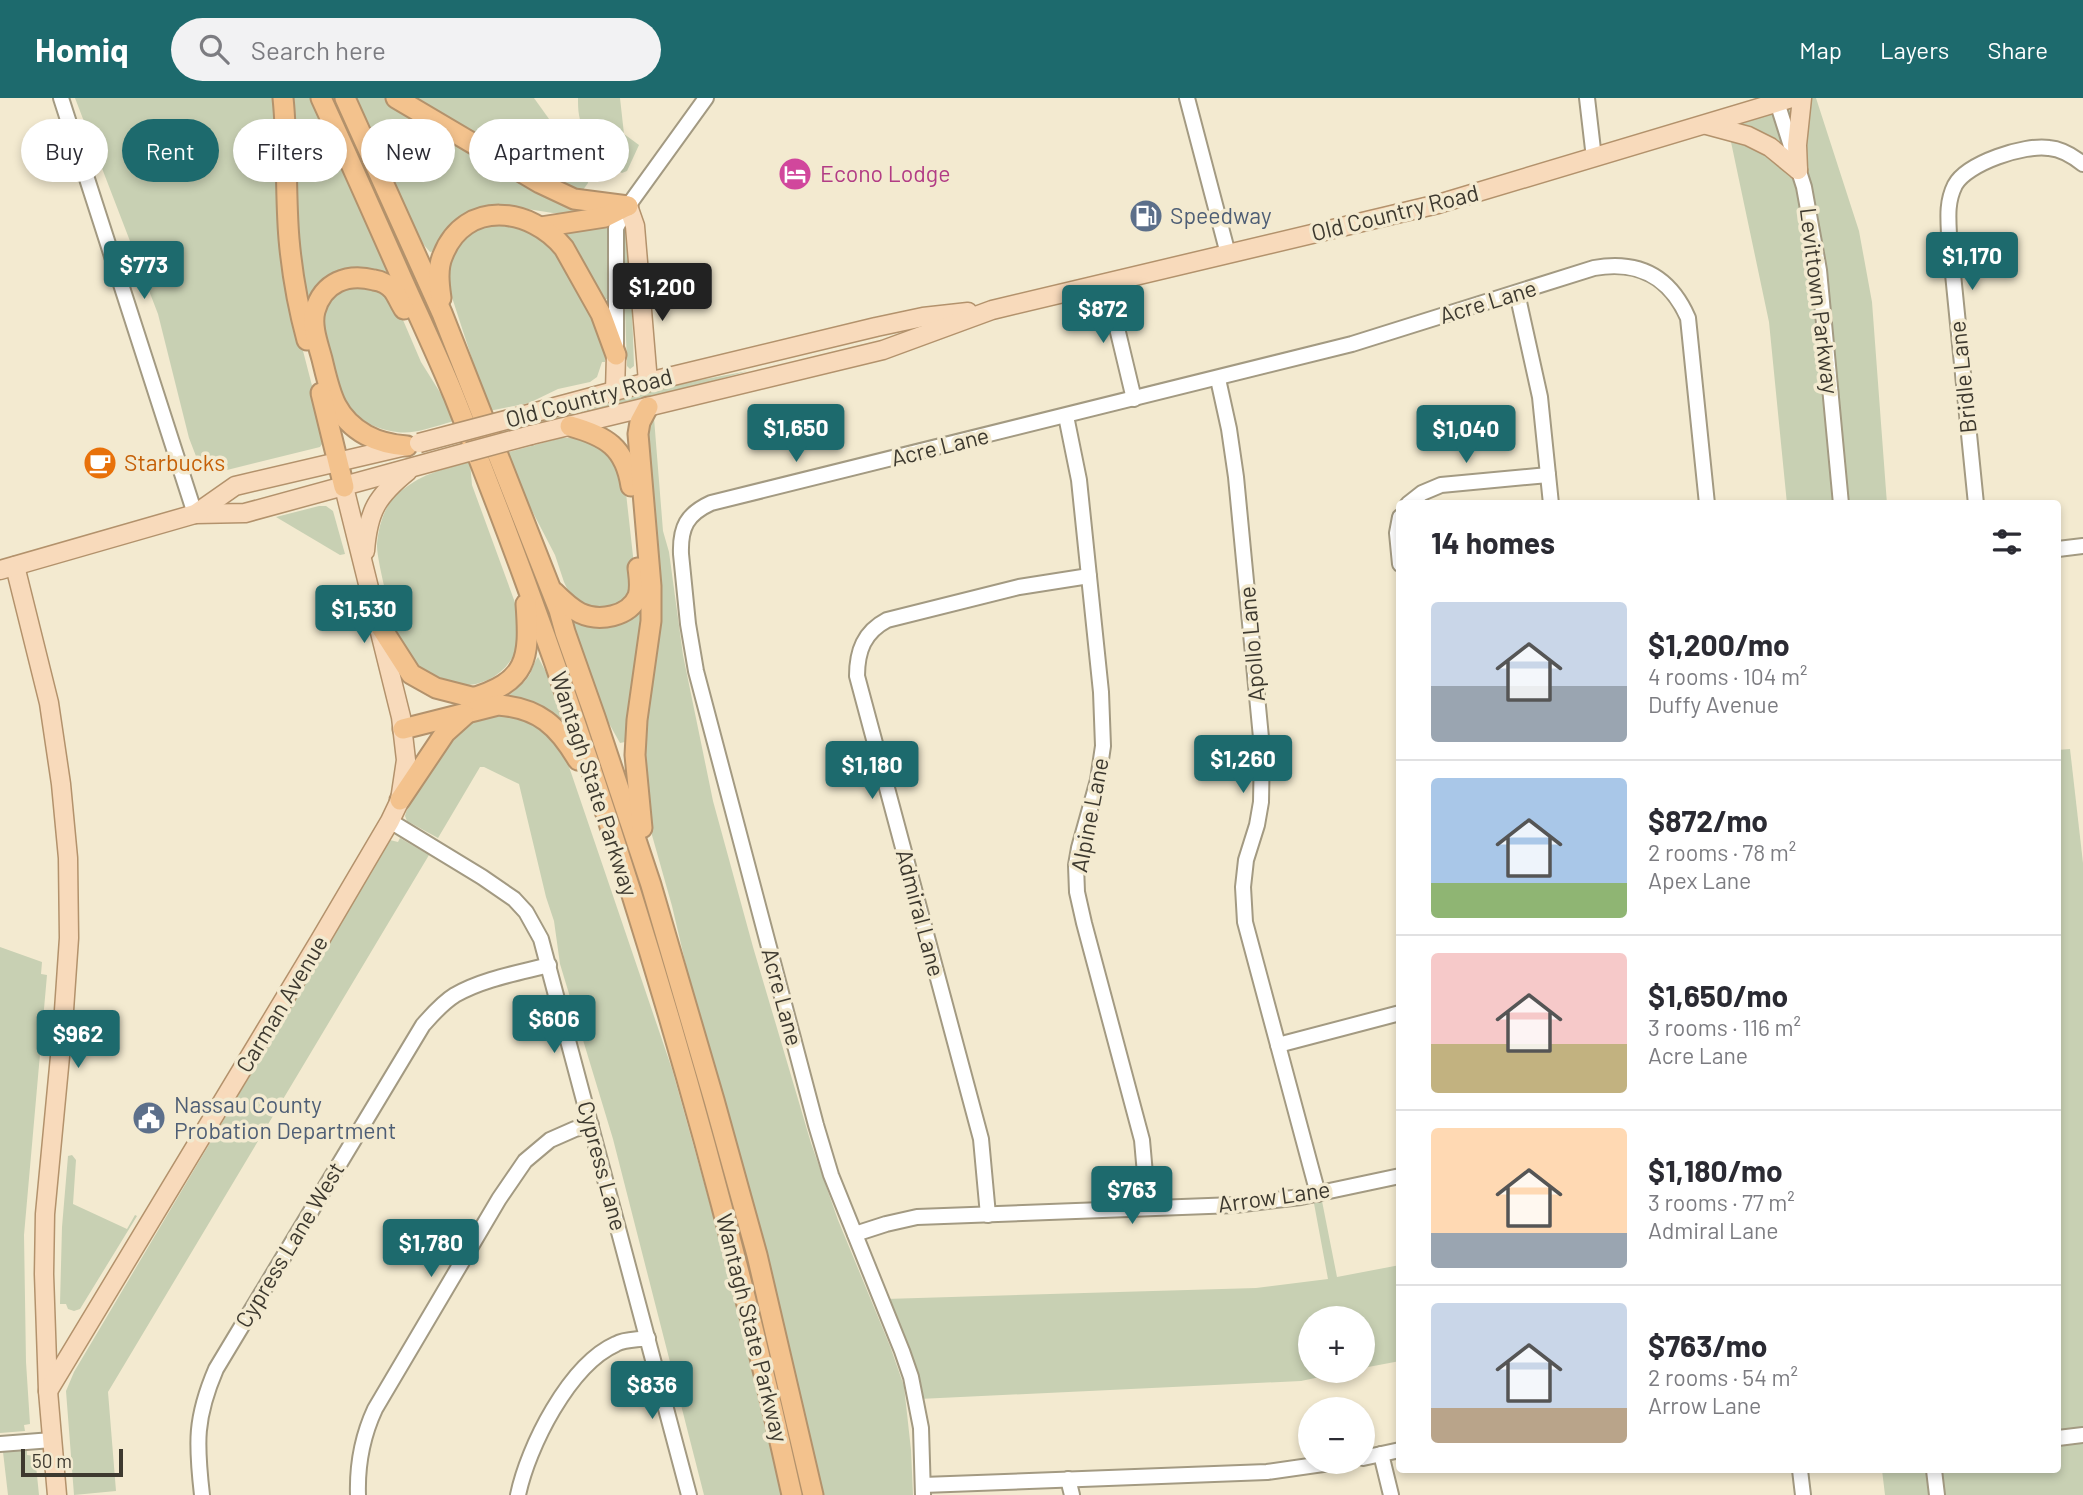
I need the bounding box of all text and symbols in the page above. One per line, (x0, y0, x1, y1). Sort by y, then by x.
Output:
search box (171, 18, 661, 81)
text: Homiq (35, 29, 129, 69)
icon: search (195, 30, 233, 68)
text: Search here (251, 34, 386, 65)
text: Map (1799, 35, 1842, 64)
text: Layers (1880, 35, 1949, 64)
text: Share (1987, 35, 2048, 64)
chip: Buy (21, 119, 108, 182)
chip: Rent (122, 119, 219, 182)
chip: Filters (233, 119, 347, 182)
chip: New (361, 119, 455, 182)
chip: Apartment (469, 119, 629, 182)
hotel icon: Econo Lodge (776, 155, 814, 193)
place label: Econo Lodge (820, 159, 950, 187)
street label: Old Country Road (1308, 178, 1481, 246)
fuel station icon: Speedway (1127, 197, 1165, 235)
place label: Speedway (1170, 201, 1272, 229)
street label: Levittown Parkway (1795, 206, 1845, 396)
pin: $1,170 (1915, 232, 2029, 292)
text: $1,170 (1942, 241, 2002, 269)
pin: $773 (103, 242, 185, 301)
text: $773 (120, 250, 168, 278)
pin: $1,200 (605, 264, 719, 323)
text: $1,200 (629, 272, 695, 300)
street label: Acre Lane (1436, 273, 1540, 329)
pin: $872 (1062, 286, 1144, 345)
text: $872 (1078, 294, 1128, 322)
street label: Bridle Lane (1942, 320, 1982, 435)
street label: Old Country Road (502, 361, 675, 433)
pin: $1,650 (739, 404, 853, 464)
pin: $1,040 (1409, 406, 1523, 465)
text: $1,650 (763, 413, 829, 441)
text: $1,040 (1433, 414, 1499, 442)
street label: Acre Lane (888, 420, 992, 472)
cafe icon: Starbucks (81, 444, 119, 482)
place label: Starbucks (124, 448, 225, 476)
icon: filters (1988, 523, 2026, 561)
text: 14 homes (1431, 524, 1555, 560)
street label: Apollo Lane (1232, 585, 1270, 703)
pin: $1,530 (307, 586, 421, 645)
text: $1,530 (331, 594, 397, 622)
text: $1,200/mo (1648, 626, 1790, 662)
icon: home (1487, 630, 1571, 714)
text: 4 rooms · 104 m² (1648, 662, 1808, 690)
street label: Wantagh State Parkway (545, 668, 645, 900)
text: Duffy Avenue (1648, 690, 1779, 718)
pin: $1,260 (1186, 736, 1300, 795)
pin: $1,180 (815, 742, 929, 801)
text: $1,260 (1210, 744, 1276, 772)
text: $1,180 (841, 750, 903, 778)
street label: Alpine Lane (1064, 755, 1114, 875)
text: $872/mo (1648, 802, 1768, 838)
icon: home (1487, 806, 1571, 890)
text: 2 rooms · 78 m² (1648, 838, 1796, 866)
street label: Admiral Lane (891, 846, 951, 979)
text: Apex Lane (1648, 866, 1751, 894)
street label: Carman Avenue (229, 930, 333, 1077)
street label: Acre Lane (756, 945, 809, 1049)
text: $1,650/mo (1648, 977, 1788, 1013)
icon: home (1487, 981, 1571, 1065)
pin: $606 (513, 996, 595, 1055)
text: $606 (529, 1004, 579, 1032)
pin: $962 (37, 1010, 119, 1070)
text: 3 rooms · 116 m² (1648, 1013, 1801, 1041)
text: $962 (53, 1019, 103, 1047)
text: Acre Lane (1648, 1041, 1748, 1069)
place label: Nassau County Probation Department (174, 1090, 396, 1144)
street label: Cypress Lane (572, 1098, 634, 1234)
public building icon: Nassau County Probation Department (130, 1099, 168, 1137)
text: $1,180/mo (1648, 1152, 1783, 1188)
icon: home (1487, 1156, 1571, 1240)
street label: Cypress Lane West (229, 1157, 350, 1332)
pin: $763 (1091, 1166, 1173, 1226)
street label: Arrow Lane (1216, 1174, 1332, 1218)
text: $763 (1107, 1175, 1157, 1203)
text: 3 rooms · 77 m² (1648, 1188, 1795, 1216)
street label: Wantagh State Parkway (711, 1210, 795, 1445)
text: Admiral Lane (1648, 1216, 1778, 1244)
pin: $1,780 (374, 1220, 488, 1279)
text: $1,780 (399, 1228, 463, 1256)
map controls (1298, 1306, 1375, 1474)
button: + (1298, 1306, 1375, 1383)
text: $763/mo (1648, 1327, 1767, 1363)
icon: home (1487, 1331, 1571, 1415)
pin: $836 (611, 1362, 693, 1421)
text: 2 rooms · 54 m² (1648, 1363, 1798, 1391)
text: $836 (627, 1370, 677, 1398)
text: Arrow Lane (1648, 1391, 1761, 1419)
button: − (1298, 1397, 1375, 1474)
scale bar (21, 1446, 122, 1478)
text: 50 m (32, 1449, 72, 1472)

